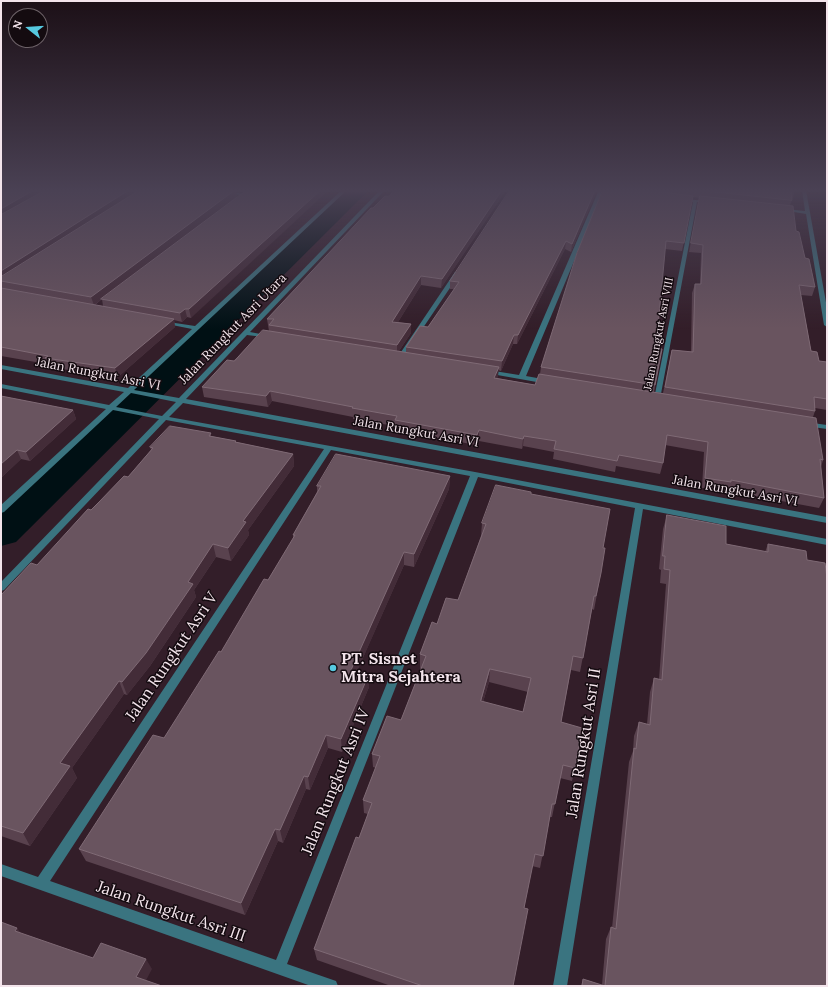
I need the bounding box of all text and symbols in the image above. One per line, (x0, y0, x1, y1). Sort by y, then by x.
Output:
north arrow (8, 8, 48, 48)
text: N (10, 19, 25, 31)
street label: Jalan Rungkut Asri Utara (176, 270, 290, 388)
street label: Jalan Rungkut Asri VIII (642, 276, 676, 392)
street label: Jalan Rungkut Asri VI (34, 354, 162, 394)
street label: Jalan Rungkut Asri VI (352, 413, 480, 451)
street label: Jalan Rungkut Asri VI (671, 472, 799, 510)
street label: Jalan Rungkut Asri V (122, 589, 222, 725)
place label: PT. Sisnet Mitra Sejahtera (341, 649, 461, 687)
marker: PT. Sisnet Mitra Sejahtera (328, 663, 338, 673)
street label: Jalan Rungkut Asri II (563, 667, 605, 819)
street label: Jalan Rungkut Asri IV (298, 706, 374, 858)
street label: Jalan Rungkut Asri III (94, 877, 248, 947)

